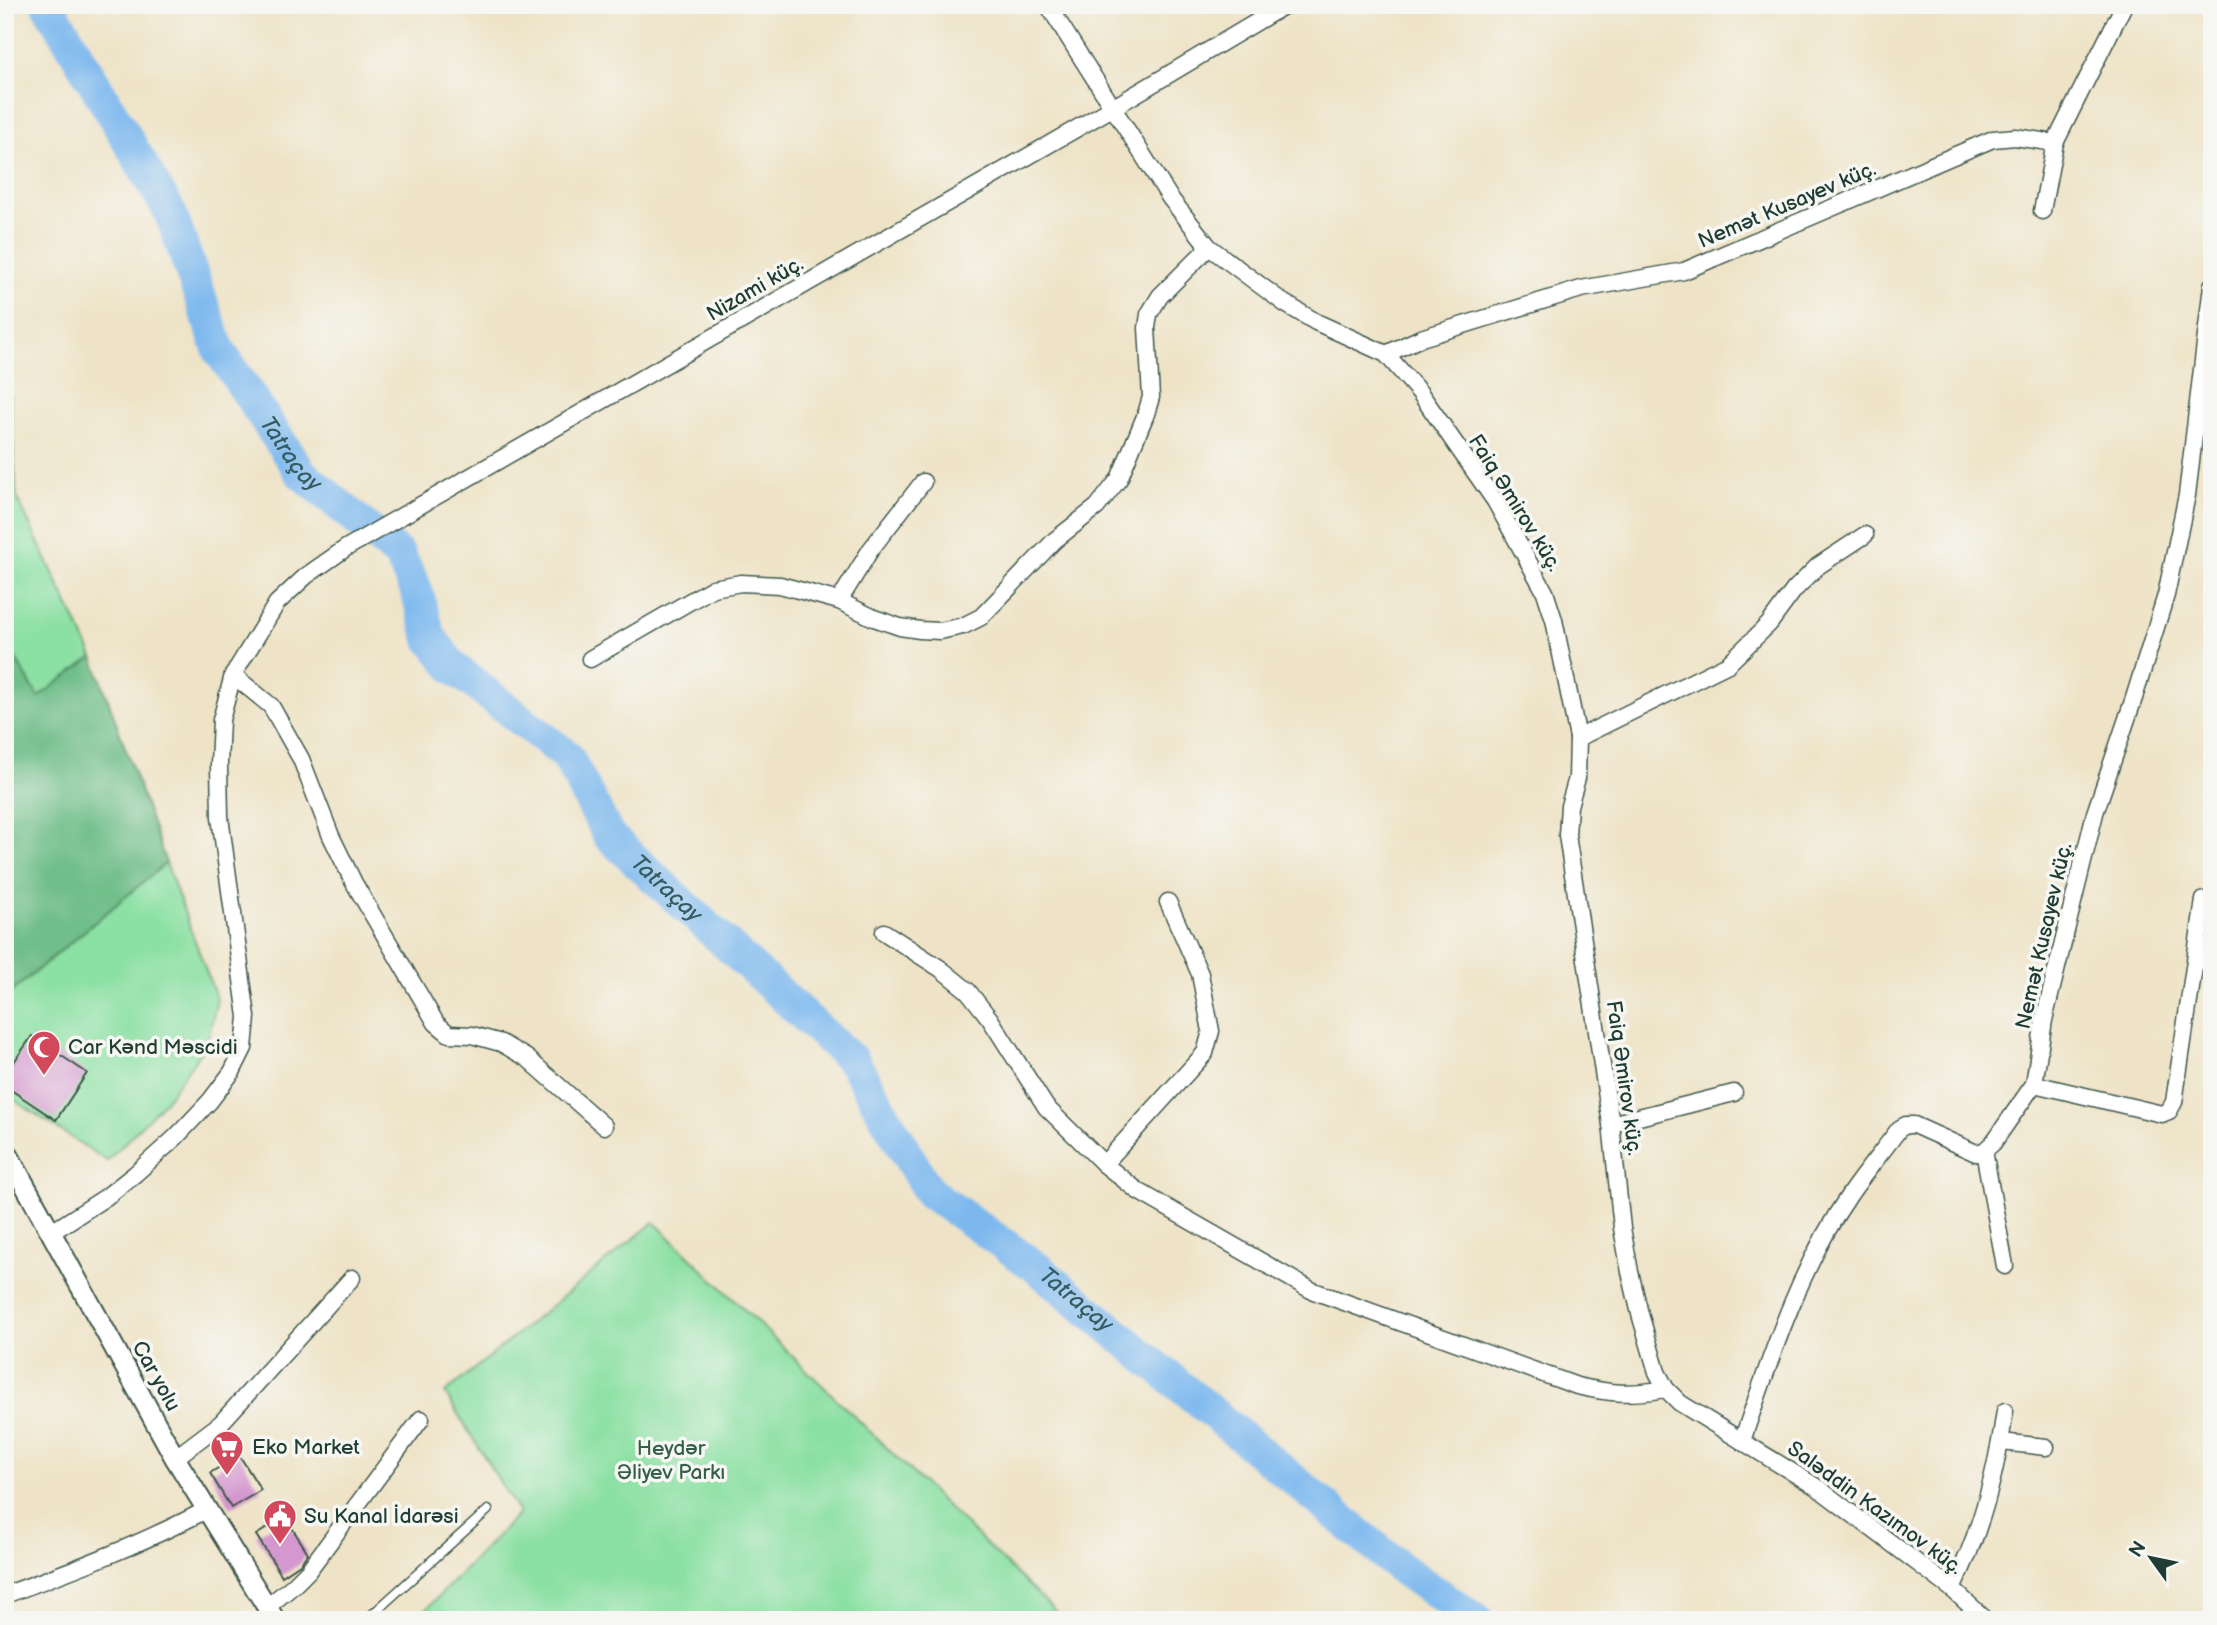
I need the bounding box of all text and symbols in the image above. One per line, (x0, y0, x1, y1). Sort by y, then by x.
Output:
street label: Nemət Kusayev küç. (1694, 156, 1880, 254)
street label: Nizami küç. (702, 251, 808, 327)
water label: Tatraçay (253, 411, 328, 498)
street label: Faiq Əmirov küç. (1463, 430, 1567, 576)
street label: Nemət Kusayev küç. (2010, 840, 2078, 1032)
water label: Tatraçay (625, 849, 708, 929)
street label: Faiq Əmirov küç. (1601, 999, 1647, 1157)
mosque icon: Car Kənd Məscidi (25, 1028, 63, 1077)
place label: Car Kənd Məscidi (68, 1035, 238, 1060)
water label: Tatraçay (1033, 1261, 1119, 1339)
street label: Car yolu (127, 1336, 185, 1416)
supermarket icon: Eko Market (208, 1428, 246, 1477)
place label: Eko Market (252, 1435, 360, 1460)
park label: Heydər Əliyev Parkı (617, 1436, 725, 1485)
street label: Saləddin Kazımov küç. (1782, 1436, 1968, 1580)
public building icon: Su Kanal İdarəsi (261, 1497, 299, 1546)
place label: Su Kanal İdarəsi (304, 1504, 459, 1529)
north arrow (2116, 1524, 2186, 1594)
text: N (2124, 1537, 2152, 1562)

